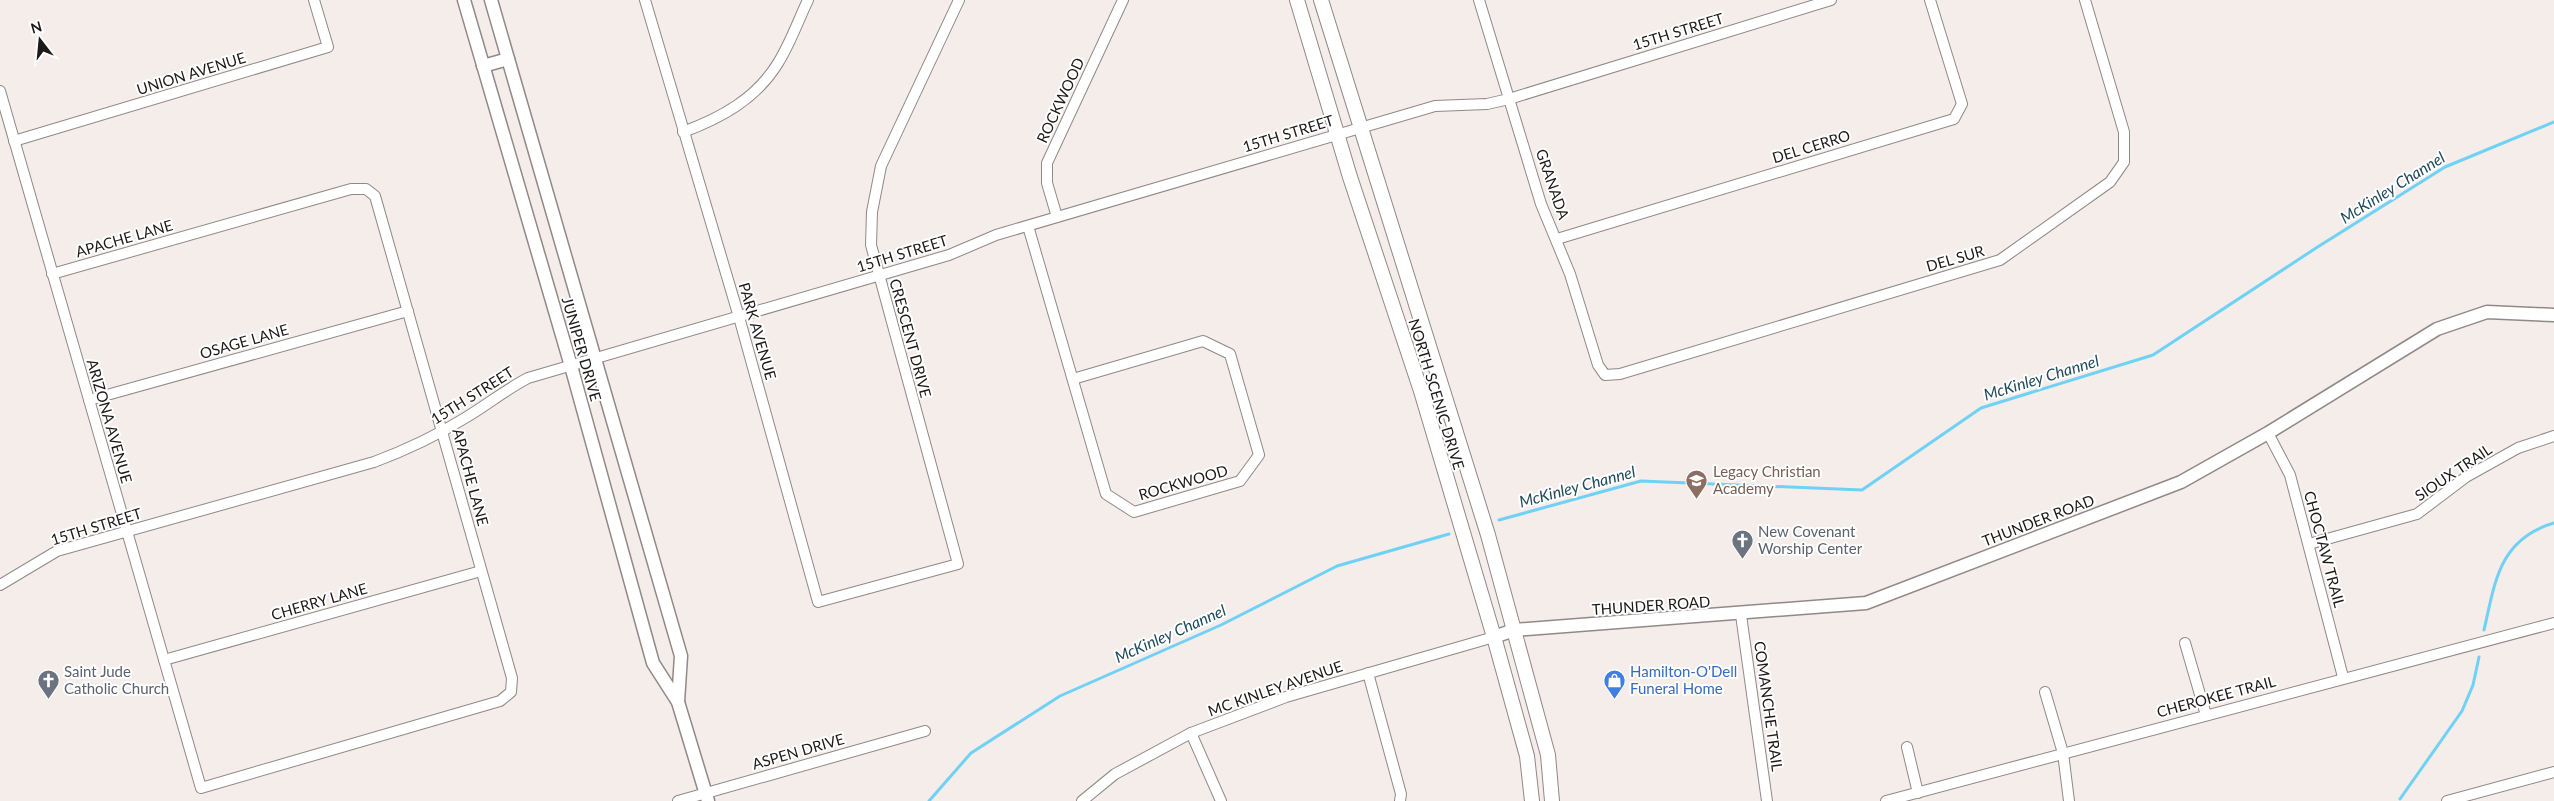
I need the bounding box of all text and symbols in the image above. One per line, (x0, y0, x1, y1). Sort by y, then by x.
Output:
street label: 15TH STREET (1630, 9, 1726, 53)
north arrow (15, 15, 65, 65)
text: N (29, 17, 44, 37)
street label: UNION AVENUE (134, 48, 248, 98)
street label: ROCKWOOD (1032, 54, 1088, 146)
street label: 15TH STREET (1240, 111, 1336, 155)
street label: DEL CERRO (1770, 126, 1852, 166)
street label: GRANADA (1533, 146, 1574, 222)
water label: McKinley Channel (2336, 147, 2448, 227)
street label: APACHE LANE (73, 216, 175, 260)
street label: 15TH STREET (854, 231, 950, 275)
street label: DEL SUR (1924, 241, 1987, 275)
street label: CRESCENT DRIVE (886, 277, 936, 399)
street label: PARK AVENUE (736, 280, 780, 382)
street label: JUNIPER DRIVE (558, 295, 606, 403)
street label: NORTH SCENIC DRIVE (1405, 316, 1469, 472)
street label: OSAGE LANE (198, 320, 290, 362)
water label: McKinley Channel (1981, 350, 2101, 404)
street label: ARIZONA AVENUE (84, 357, 136, 485)
street label: 15TH STREET (427, 362, 517, 428)
street label: APACHE LANE (449, 426, 493, 528)
street label: SIOUX TRAIL (2411, 440, 2495, 504)
street label: ROCKWOOD (1136, 461, 1230, 503)
water label: McKinley Channel (1517, 461, 1638, 511)
place label: Legacy Christian Academy (1713, 462, 1821, 497)
school or university icon: Legacy Christian Academy (1685, 468, 1709, 499)
street label: CHOCTAW TRAIL (2301, 489, 2349, 609)
street label: THUNDER ROAD (1979, 490, 2097, 550)
street label: 15TH STREET (48, 504, 144, 548)
place label: New Covenant Worship Center (1758, 522, 1863, 557)
church icon: New Covenant Worship Center (1730, 528, 1754, 559)
street label: CHERRY LANE (269, 579, 369, 623)
street label: THUNDER ROAD (1591, 592, 1711, 618)
water label: McKinley Channel (1111, 600, 1229, 666)
street label: COMANCHE TRAIL (1751, 640, 1787, 772)
street label: MC KINLEY AVENUE (1205, 657, 1345, 719)
place label: Saint Jude Catholic Church (64, 662, 169, 697)
place label: Hamilton-O'Dell Funeral Home (1630, 662, 1737, 697)
church icon: Saint Jude Catholic Church (36, 668, 60, 699)
shop icon: Hamilton-O'Dell Funeral Home (1602, 668, 1626, 699)
street label: CHEROKEE TRAIL (2155, 671, 2278, 721)
street label: ASPEN DRIVE (750, 729, 846, 773)

